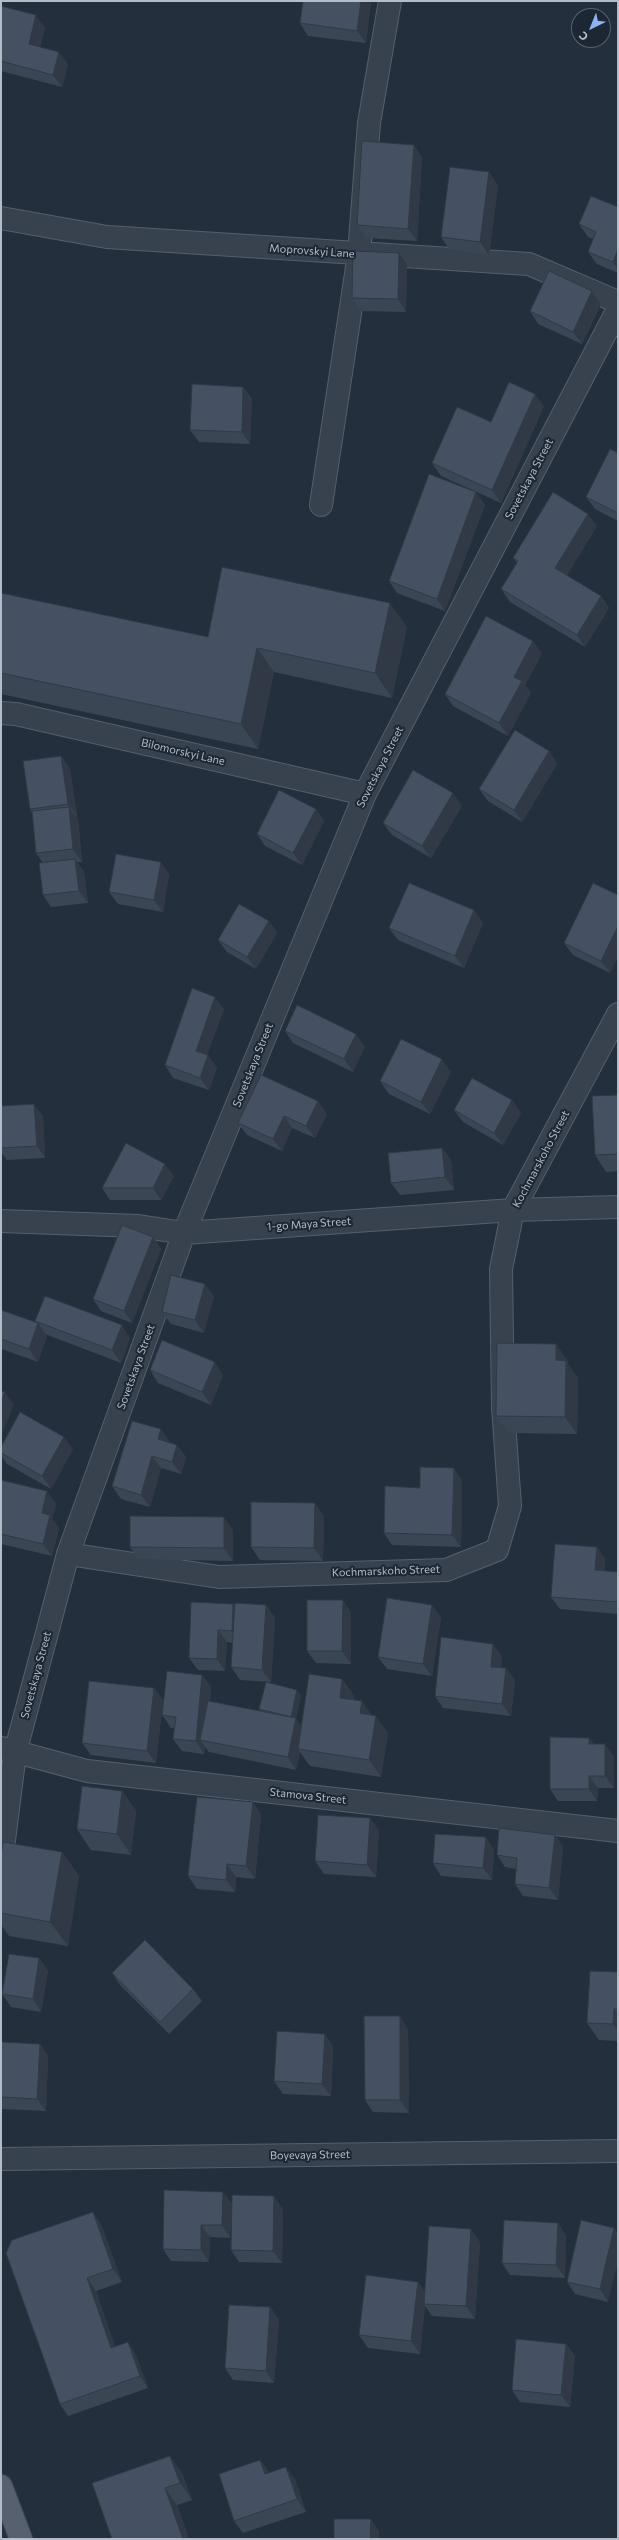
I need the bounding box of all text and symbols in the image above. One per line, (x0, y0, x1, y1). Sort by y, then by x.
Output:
north arrow (571, 8, 611, 48)
text: С (576, 29, 590, 44)
street label: Moprovskyi Lane (269, 241, 355, 261)
street label: Sovetskaya Street (502, 436, 556, 522)
street label: Sovetskaya Street (354, 724, 406, 810)
street label: Bilomorskyi Lane (140, 736, 226, 768)
street label: Sovetskaya Street (230, 1021, 276, 1109)
street label: Kochmarskoho Street (510, 1108, 572, 1210)
street label: 1-go Maya Street (266, 1214, 352, 1234)
street label: Sovetskaya Street (114, 1323, 158, 1411)
street label: Kochmarskoho Street (332, 1563, 440, 1579)
street label: Sovetskaya Street (18, 1630, 54, 1720)
street label: Stamova Street (269, 1785, 347, 1807)
street label: Boyevaya Street (270, 2148, 350, 2162)

